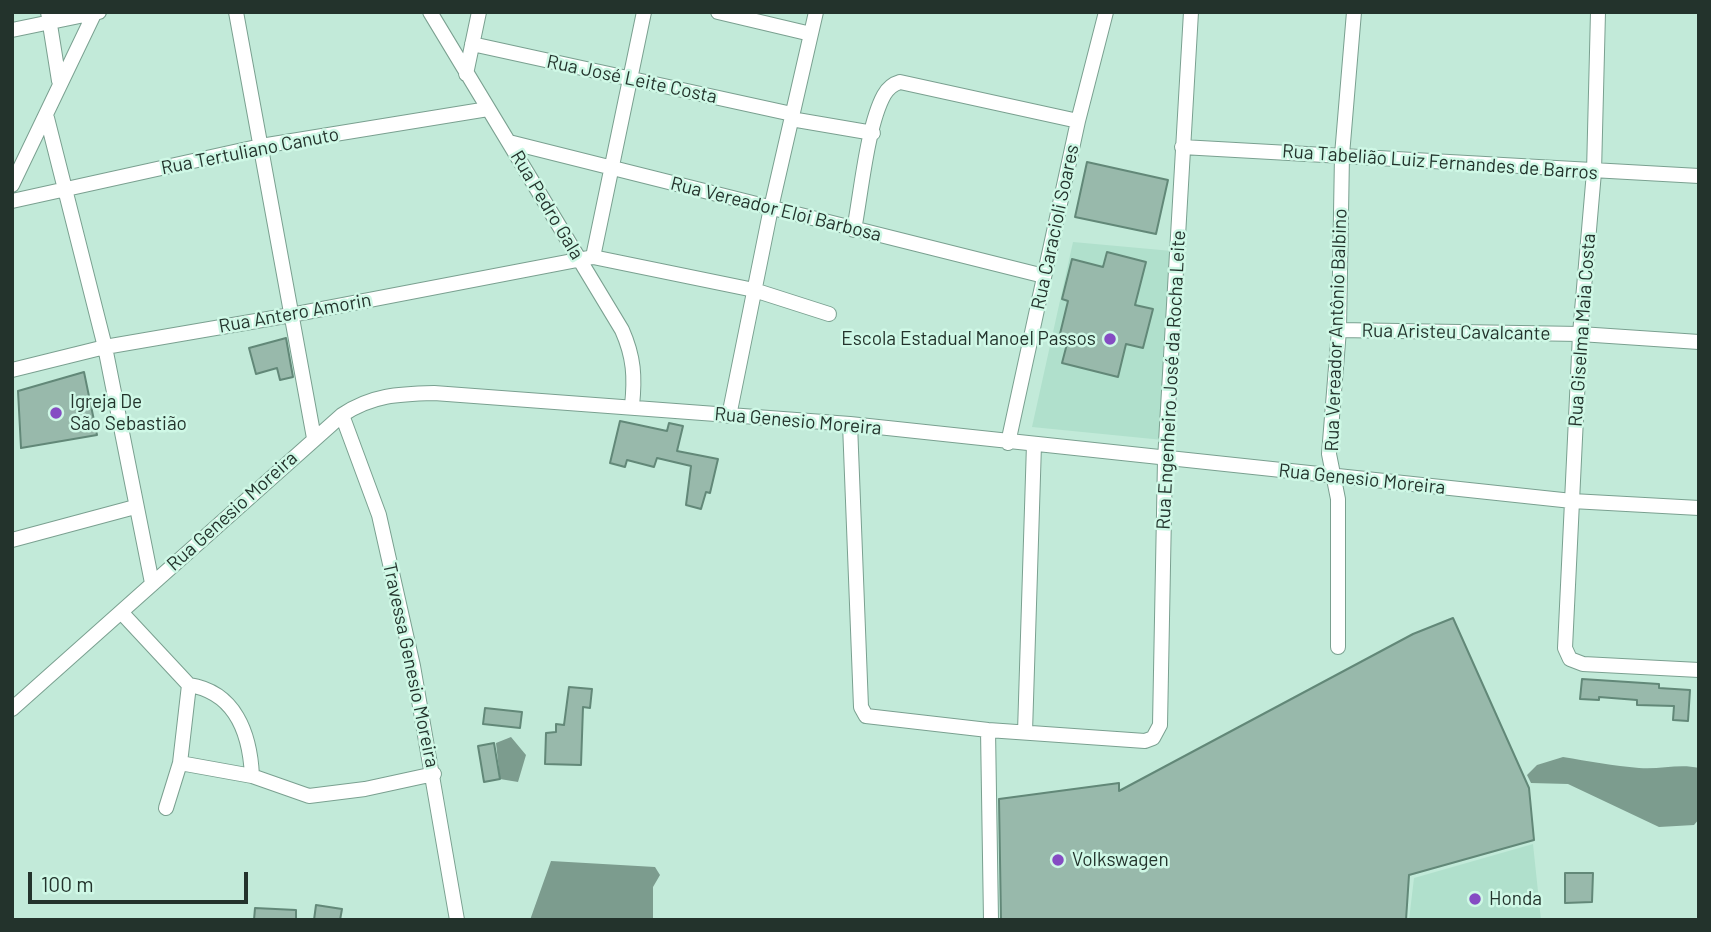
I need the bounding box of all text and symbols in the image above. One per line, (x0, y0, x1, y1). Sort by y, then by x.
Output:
street label: Rua José Leite Costa (545, 50, 719, 108)
street label: Rua Tertuliano Canuto (159, 123, 341, 179)
street label: Rua Tabelião Luiz Fernandes de Barros (1281, 140, 1599, 184)
street label: Rua Caracioli Soares (1026, 142, 1084, 312)
street label: Rua Pedro Gala (506, 146, 588, 264)
street label: Rua Vereador Eloi Barbosa (668, 172, 884, 246)
street label: Rua Vereador Antônio Balbino (1320, 208, 1352, 452)
street label: Rua Engenheiro José da Rocha Leite (1152, 230, 1190, 530)
street label: Rua Giselma Maia Costa (1564, 232, 1600, 428)
street label: Rua Antero Amorin (217, 288, 373, 338)
street label: Rua Aristeu Cavalcante (1361, 319, 1551, 345)
place label: Escola Estadual Manoel Passos (841, 328, 1096, 350)
marker: Escola Estadual Manoel Passos (1102, 331, 1118, 347)
place label: Igreja De São Sebastião (70, 391, 187, 435)
street label: Rua Genesio Moreira (714, 402, 882, 440)
marker: Igreja De São Sebastião (48, 405, 64, 421)
street label: Rua Genesio Moreira (162, 446, 302, 576)
street label: Rua Genesio Moreira (1277, 459, 1447, 499)
street label: Travessa Genesio Moreira (378, 561, 444, 769)
place label: Volkswagen (1072, 849, 1169, 871)
marker: Volkswagen (1050, 852, 1066, 868)
scale bar (32, 858, 252, 902)
text: 100 m (41, 871, 94, 896)
place label: Honda (1489, 888, 1542, 910)
marker: Honda (1467, 891, 1483, 907)

